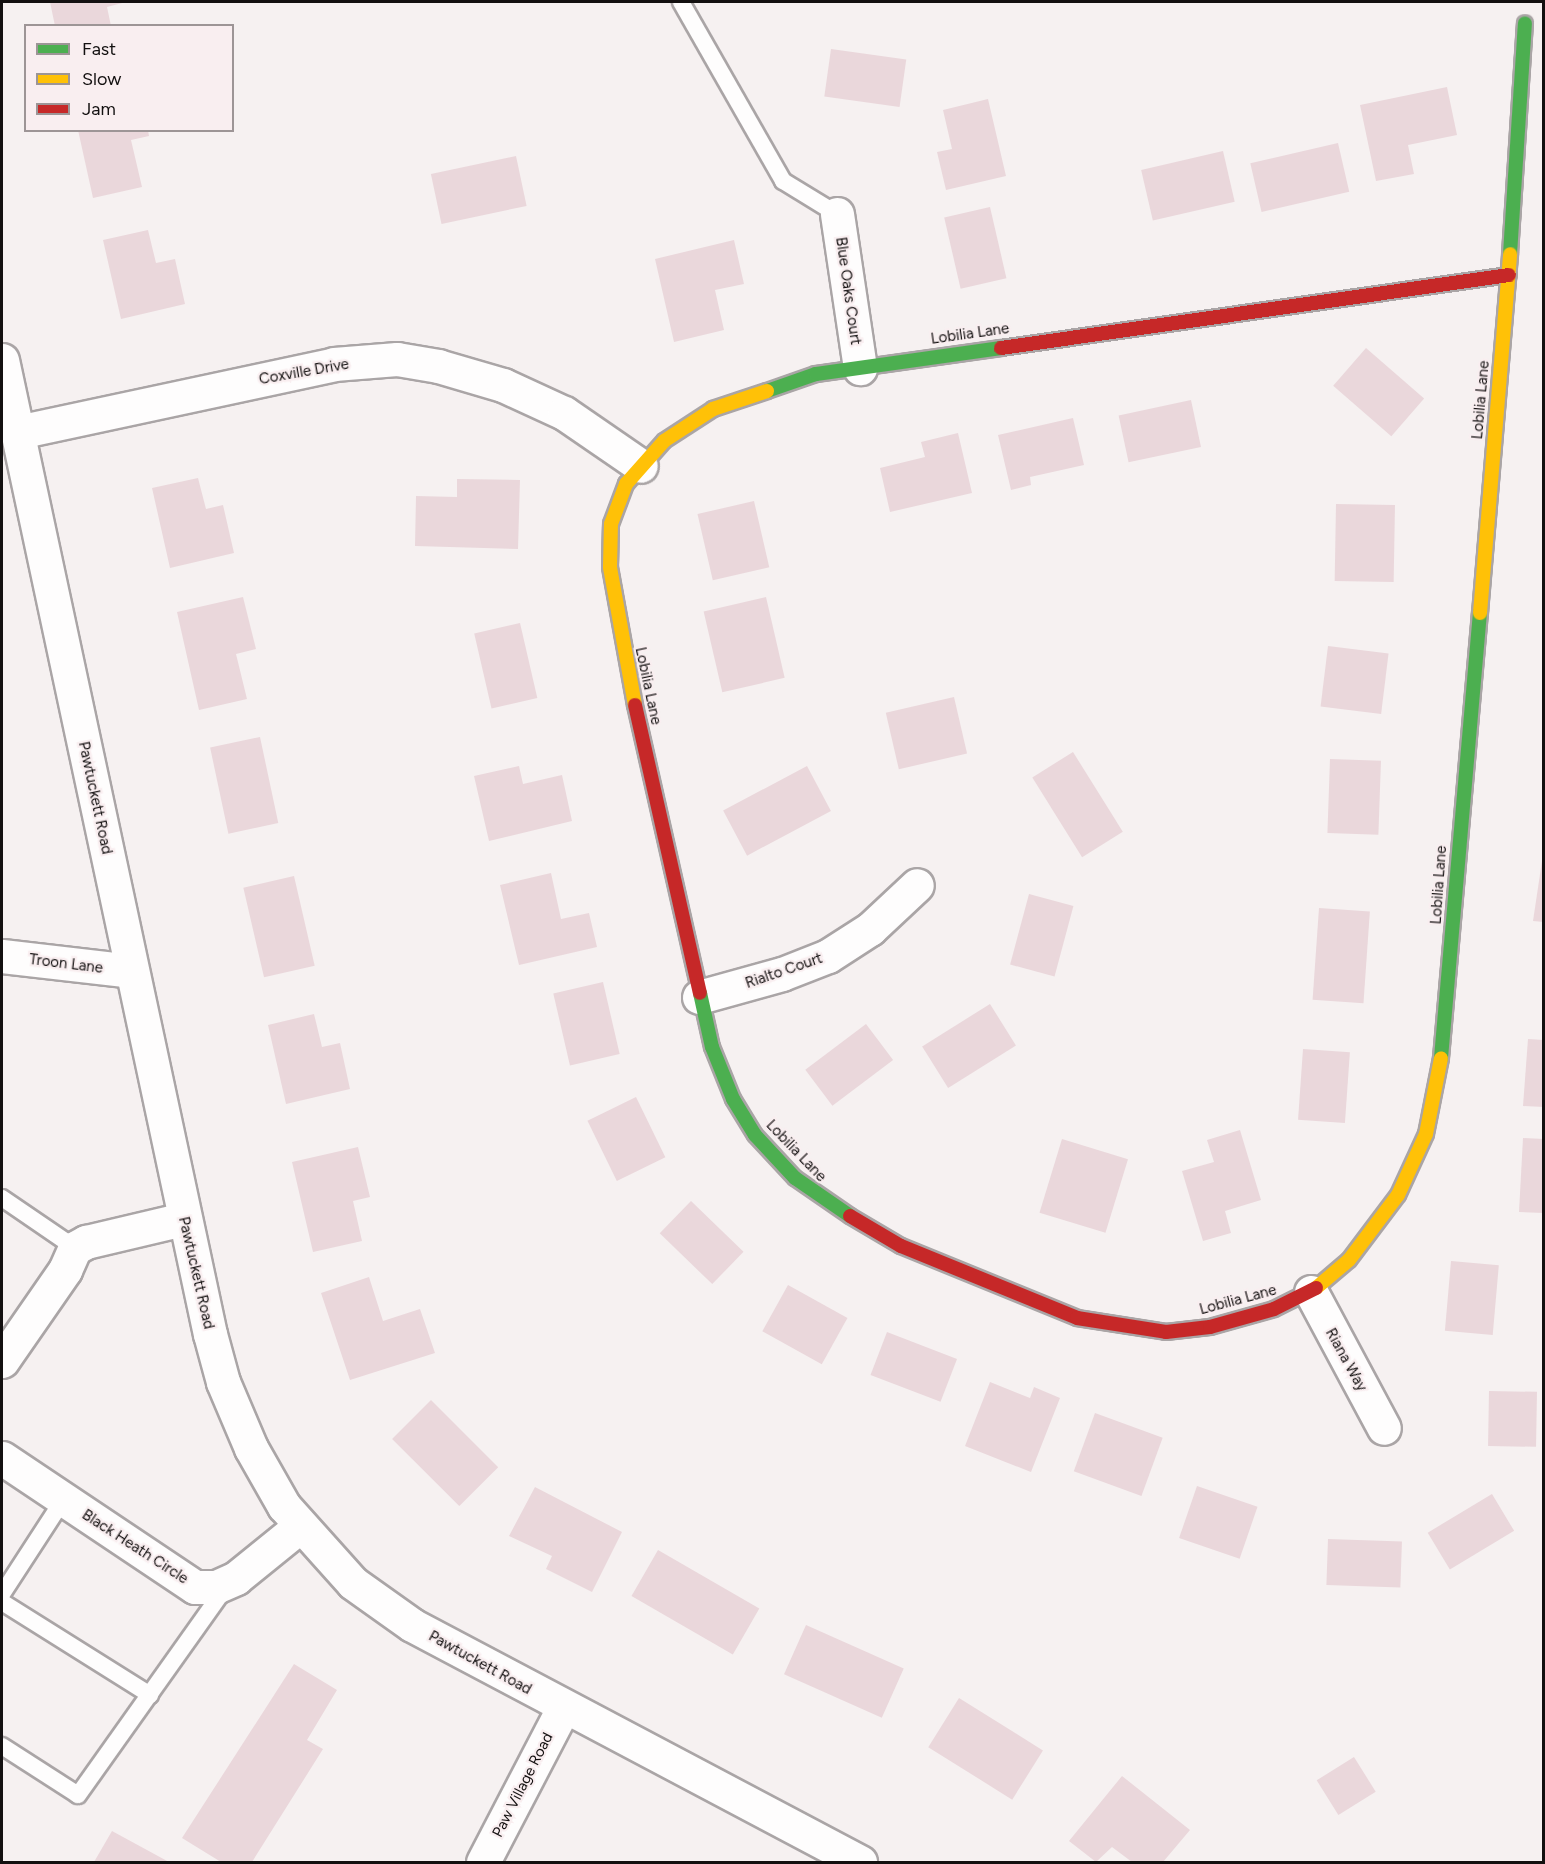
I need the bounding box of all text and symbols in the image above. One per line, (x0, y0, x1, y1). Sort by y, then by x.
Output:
legend (24, 24, 234, 132)
text: Fast (82, 38, 116, 60)
text: Slow (82, 68, 121, 90)
text: Jam (82, 98, 116, 120)
street label: Blue Oaks Court (832, 236, 864, 346)
street label: Lobilia Lane (930, 320, 1010, 348)
street label: Coxville Drive (258, 355, 350, 389)
street label: Lobilia Lane (1469, 360, 1493, 440)
street label: Lobilia Lane (631, 646, 665, 726)
street label: Pawtuckett Road (74, 740, 116, 856)
street label: Lobilia Lane (1427, 845, 1451, 925)
street label: Rialto Court (743, 949, 825, 993)
street label: Troon Lane (28, 951, 104, 977)
street label: Lobilia Lane (762, 1116, 830, 1186)
street label: Pawtuckett Road (174, 1215, 218, 1331)
street label: Lobilia Lane (1198, 1281, 1278, 1319)
street label: Riana Way (1321, 1325, 1371, 1395)
street label: Black Heath Circle (79, 1506, 191, 1588)
street label: Pawtuckett Road (425, 1627, 535, 1699)
street label: Paw Village Road (489, 1730, 557, 1840)

